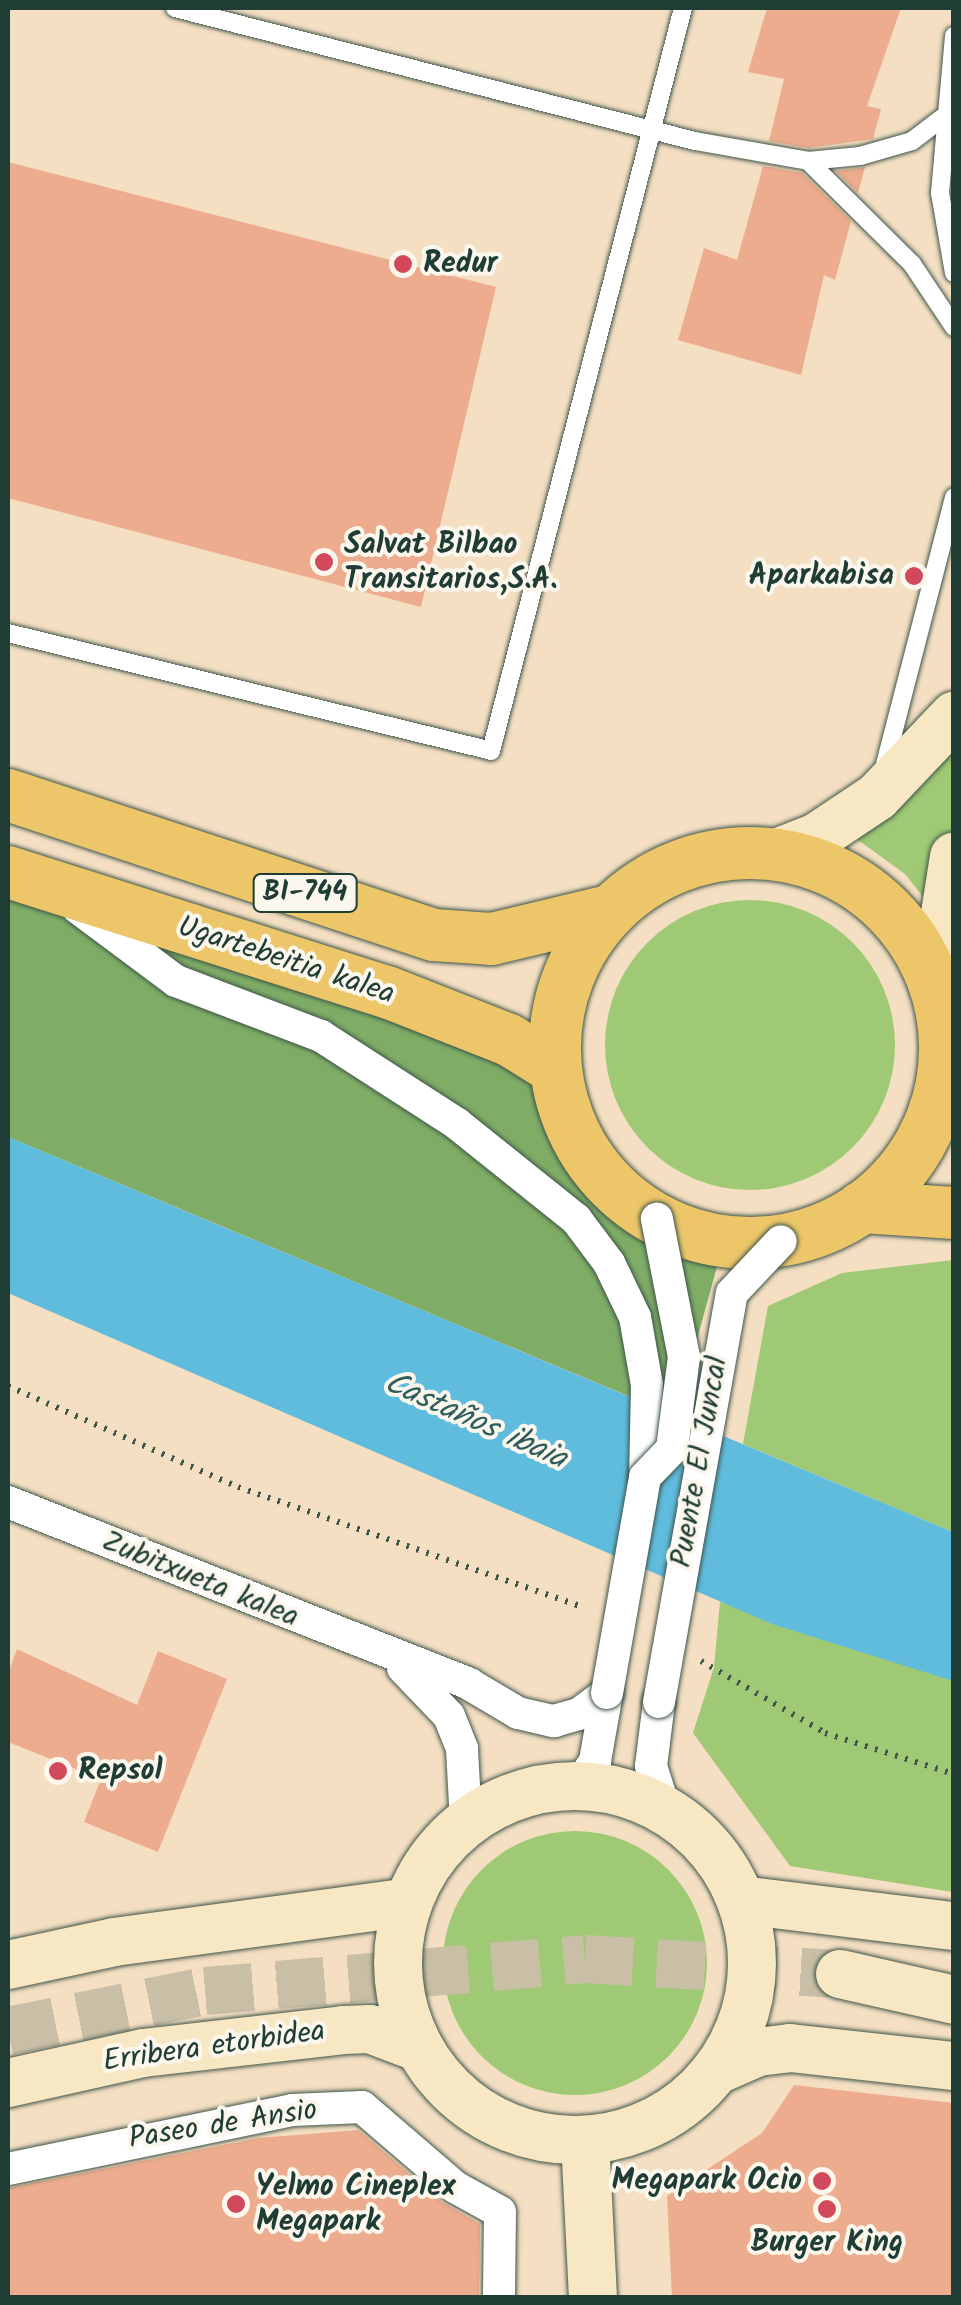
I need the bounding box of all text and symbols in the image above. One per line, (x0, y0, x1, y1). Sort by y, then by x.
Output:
place label: Redur (423, 246, 497, 282)
marker: Redur (392, 253, 414, 275)
place label: Salvat Bilbao Transitarios,S.A. (344, 527, 558, 598)
marker: Salvat Bilbao Transitarios,S.A. (313, 551, 335, 573)
place label: Aparkabisa (749, 558, 894, 594)
marker: Aparkabisa (903, 565, 925, 587)
road number: BI-744 (252, 870, 358, 916)
street label: Ugartebeitia kalea (173, 909, 399, 1013)
street label: Puente El Juncal (664, 1354, 736, 1570)
water label: Castaños ibaia (378, 1365, 572, 1479)
street label: Zubitxueta kalea (96, 1524, 304, 1636)
place label: Repsol (78, 1753, 162, 1789)
marker: Repsol (47, 1760, 69, 1782)
street label: Erribera etorbidea (101, 2014, 327, 2080)
street label: Paseo de Ansio (126, 2092, 320, 2158)
place label: Megapark Ocio (612, 2163, 802, 2199)
place label: Yelmo Cineplex Megapark (256, 2169, 456, 2240)
marker: Megapark Ocio (811, 2170, 833, 2192)
marker: Yelmo Cineplex Megapark (225, 2193, 247, 2215)
marker: Burger King (816, 2198, 838, 2220)
place label: Burger King (751, 2225, 903, 2261)

